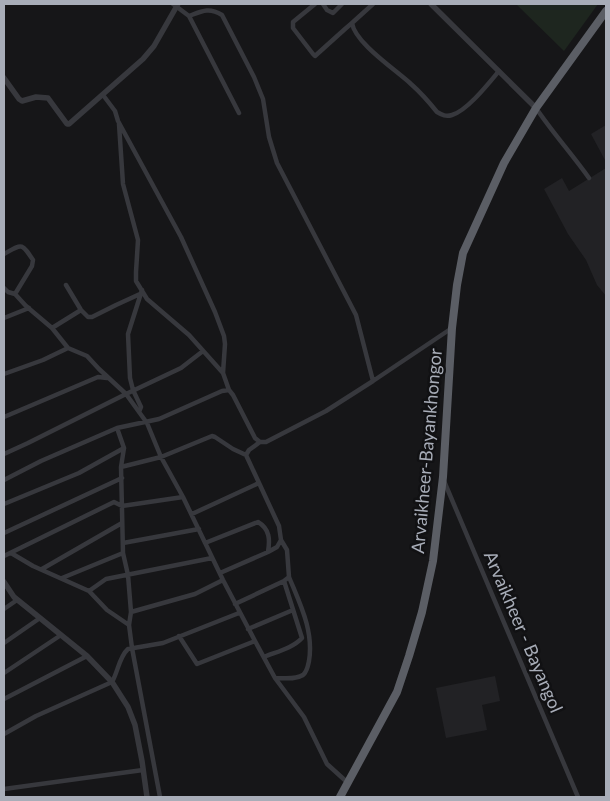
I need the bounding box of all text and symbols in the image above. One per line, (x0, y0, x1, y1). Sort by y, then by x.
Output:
street label: Arvaikheer-Bayankhongor (406, 347, 446, 554)
street label: Arvaikheer - Bayangol (480, 548, 568, 716)

